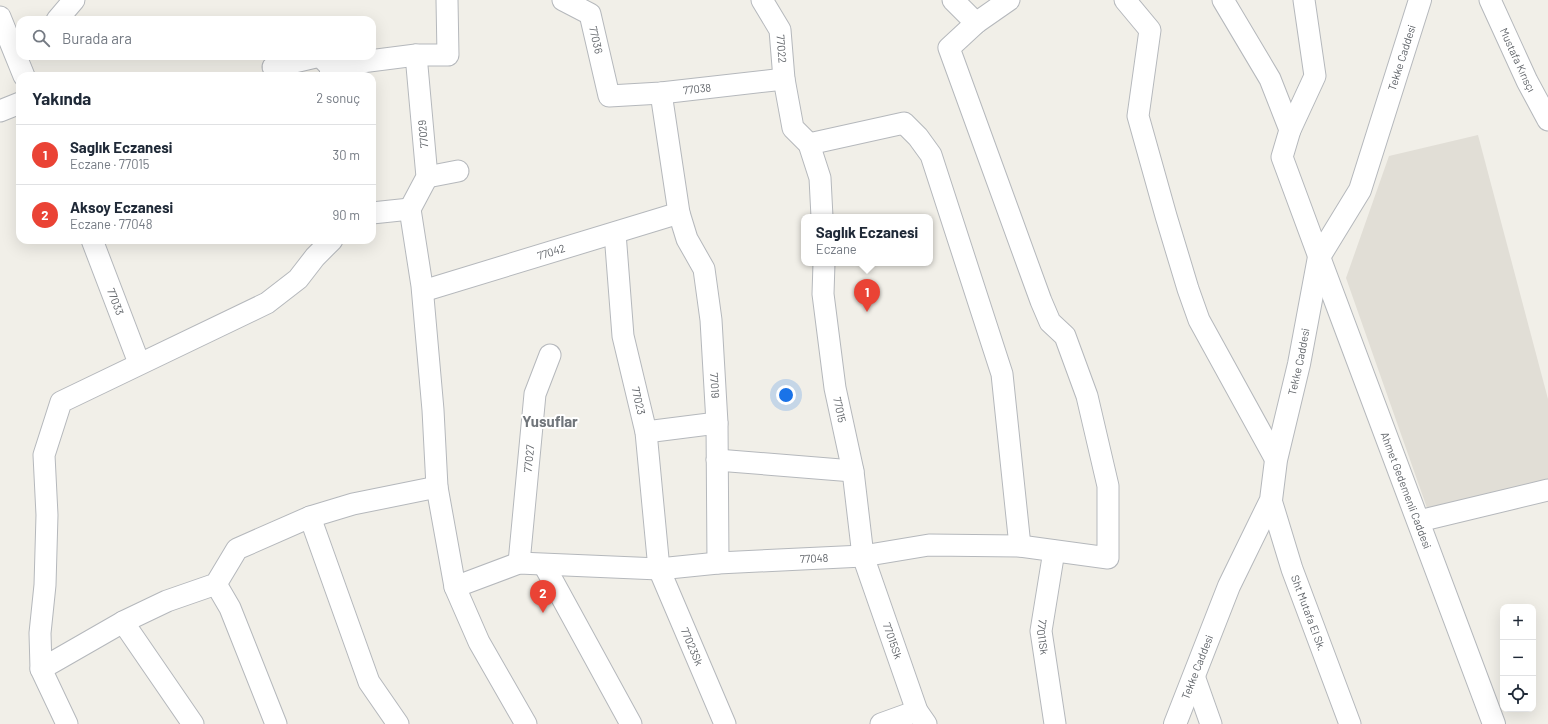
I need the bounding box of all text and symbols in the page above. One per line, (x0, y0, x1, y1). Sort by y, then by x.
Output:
search box (16, 16, 376, 60)
street label: Tekke Caddesi (1385, 23, 1418, 92)
street label: 77036 (587, 25, 606, 55)
street label: Mustafa Kırısçı (1498, 26, 1539, 94)
icon: search (30, 27, 52, 49)
text: Burada ara (62, 29, 132, 47)
street label: 77022 (774, 34, 790, 64)
street label: 77038 (682, 80, 712, 96)
text: Yakında (32, 88, 91, 108)
text: 2 sonuç (316, 90, 360, 106)
street label: 77029 (415, 119, 430, 149)
text: Saglık Eczanesi (70, 138, 172, 156)
text: 1 (43, 147, 47, 163)
text: 30 m (333, 147, 360, 163)
text: Eczane · 77015 (70, 156, 149, 172)
text: Aksoy Eczanesi (70, 198, 173, 216)
text: 2 (41, 207, 49, 223)
text: 90 m (333, 207, 360, 223)
popup (801, 214, 933, 266)
text: Eczane · 77048 (70, 216, 152, 232)
text: Saglık Eczanesi (816, 223, 918, 241)
street label: 77042 (535, 241, 567, 262)
text: Eczane (816, 241, 857, 257)
pin: 1 (854, 279, 880, 312)
street label: 77033 (105, 286, 127, 317)
street label: Tekke Caddesi (1285, 327, 1312, 396)
street label: 77019 (708, 372, 723, 399)
your location (776, 385, 796, 405)
street label: 77023 (629, 386, 649, 416)
street label: 77015 (831, 396, 849, 424)
district label: Yusuflar (522, 412, 578, 430)
street label: Ahmet Gedemenli Caddesi (1379, 430, 1434, 550)
street label: 77027 (521, 444, 536, 473)
street label: 77048 (800, 551, 829, 565)
street label: Sht Mutafa El Sk. (1289, 573, 1329, 652)
pin: 2 (530, 580, 556, 613)
map controls (1500, 604, 1536, 712)
button: + (1500, 604, 1536, 640)
street label: 77011Sk (1035, 618, 1052, 656)
street label: 77015Sk (881, 621, 905, 661)
street label: 77023Sk (679, 625, 707, 668)
street label: Tekke Caddesi (1178, 633, 1215, 701)
button: − (1500, 640, 1536, 676)
button: locate (1500, 676, 1536, 712)

